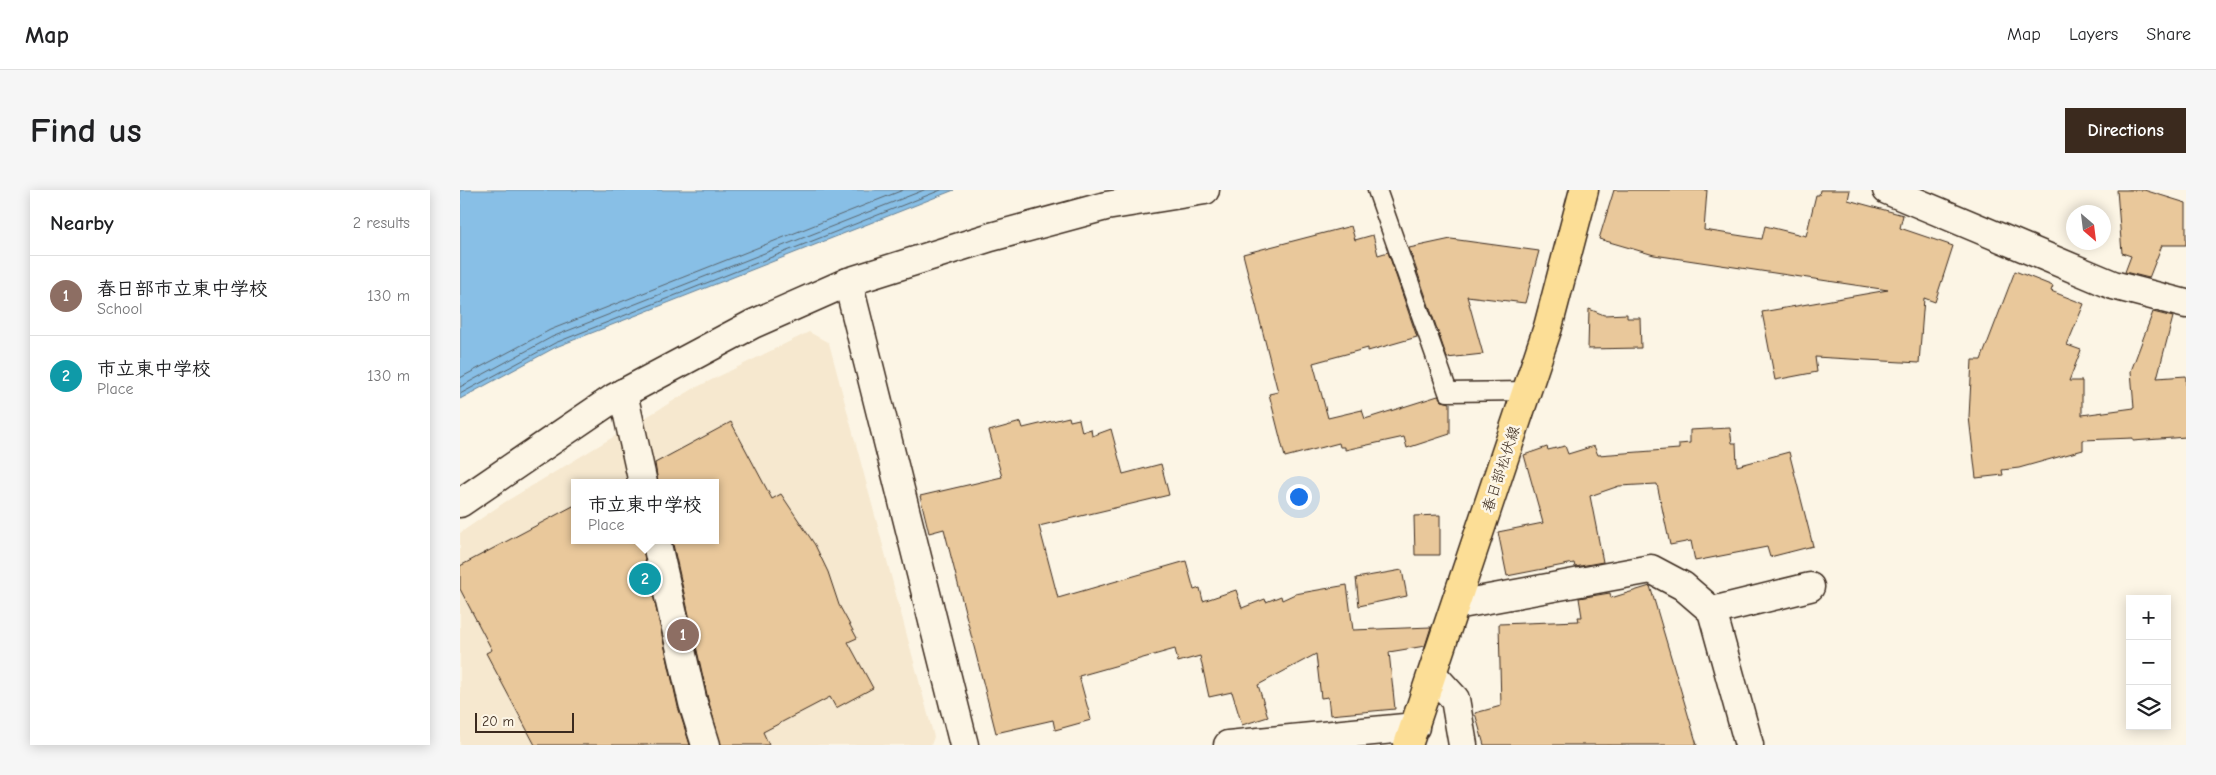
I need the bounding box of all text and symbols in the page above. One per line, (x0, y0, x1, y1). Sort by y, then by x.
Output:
text: Map (25, 21, 69, 49)
text: Map (2007, 24, 2041, 45)
text: Layers (2069, 24, 2118, 45)
text: Share (2146, 24, 2191, 45)
button: Directions (2065, 108, 2186, 153)
text: Find us (30, 110, 142, 151)
north arrow (2066, 205, 2111, 250)
text: Nearby (50, 211, 114, 235)
text: 2 results (353, 214, 410, 232)
text: 春日部市立東中学校 (97, 278, 268, 300)
text: 1 (63, 287, 69, 305)
text: 130 m (367, 287, 410, 305)
text: School (97, 300, 143, 318)
text: 市立東中学校 (97, 358, 211, 380)
text: 2 (62, 367, 70, 385)
text: 130 m (367, 367, 410, 385)
text: Place (97, 380, 133, 398)
street label: 春日部松伏線 (1479, 423, 1523, 515)
popup (571, 479, 719, 544)
your location (1286, 484, 1312, 510)
text: 市立東中学校 (588, 494, 702, 516)
text: Place (588, 516, 624, 534)
pin: 2 (629, 560, 661, 598)
map controls (2126, 595, 2171, 730)
button: + (2126, 595, 2171, 640)
pin: 1 (667, 616, 699, 654)
button: − (2126, 640, 2171, 685)
button: layers (2126, 685, 2171, 730)
scale bar (475, 710, 574, 733)
text: 20 m (482, 713, 514, 730)

